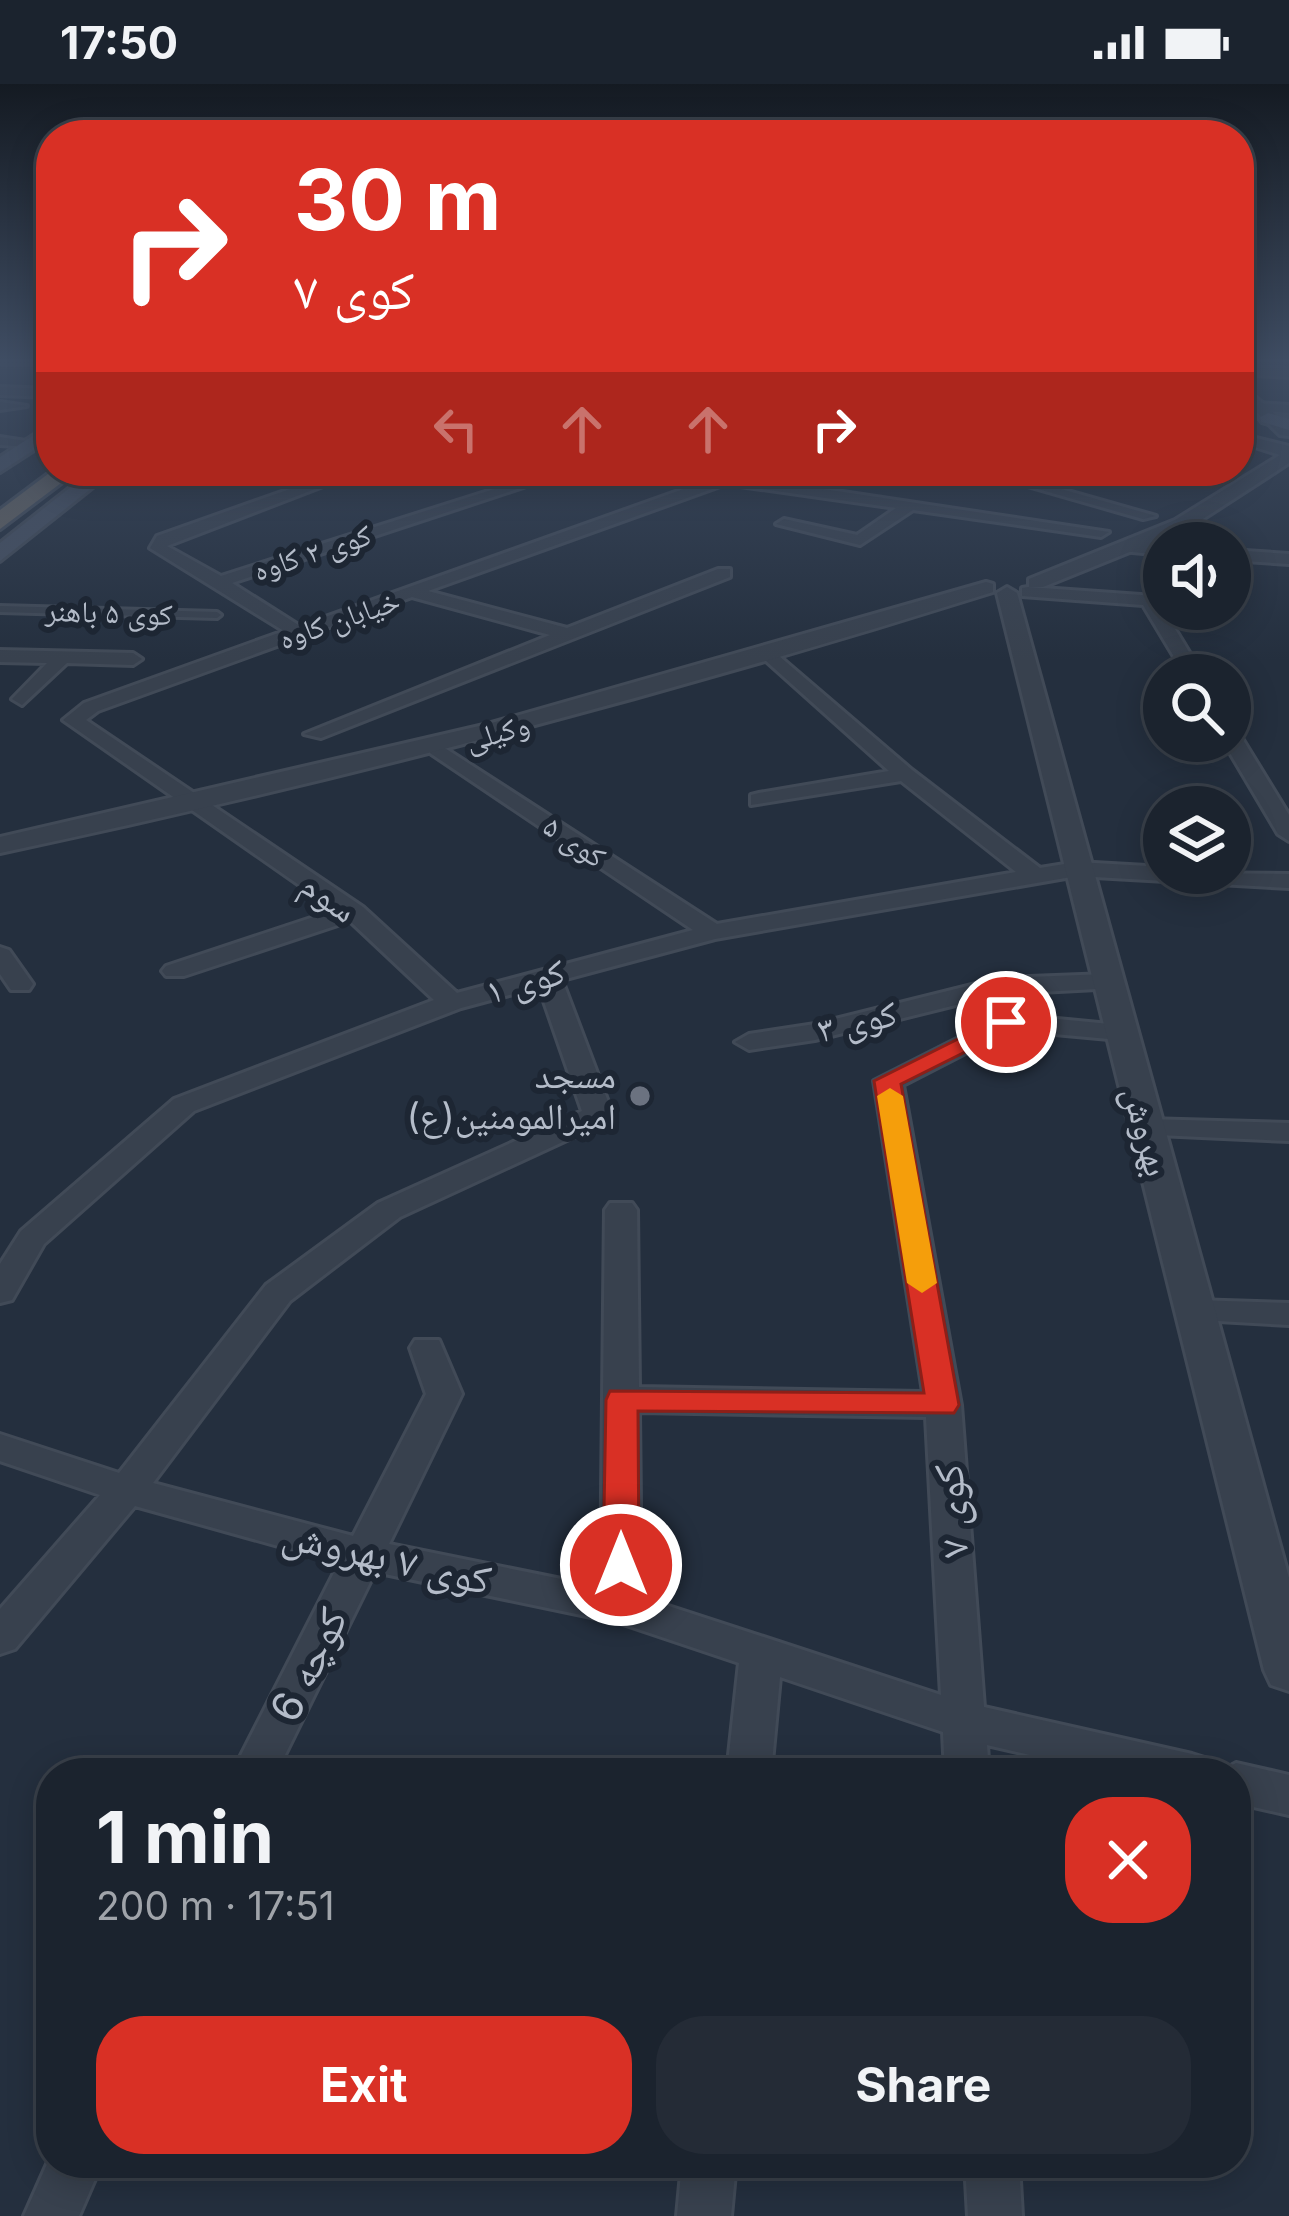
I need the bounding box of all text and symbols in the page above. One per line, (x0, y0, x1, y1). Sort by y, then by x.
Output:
text: 17:50 (60, 15, 178, 70)
text: 30 m (294, 149, 501, 250)
icon: right (96, 168, 252, 324)
text: کوی ۷ (294, 257, 415, 322)
icon: left (423, 396, 489, 462)
icon: ahead (549, 396, 615, 462)
icon: ahead (675, 396, 741, 462)
icon: right (801, 396, 867, 462)
street label: کوی ۲ کاوه (249, 516, 376, 589)
map controls (1143, 522, 1251, 894)
button: sound (1143, 522, 1251, 630)
street label: خیابان کاوه (274, 582, 405, 657)
street label: کوی ۵ باهنر (44, 592, 173, 633)
button: search (1143, 654, 1251, 762)
street label: وکیلی (461, 706, 534, 759)
button: layers (1143, 786, 1251, 894)
street label: کوی ۵ (537, 807, 613, 875)
street label: سوم (291, 862, 365, 933)
street label: کوی ۱ (480, 949, 570, 1013)
pin (955, 971, 1057, 1073)
icon: arrive (973, 989, 1039, 1055)
street label: کوی ۳ (813, 991, 901, 1051)
place label: مسجد امیرالمومنین(ع) (407, 1053, 616, 1139)
street label: بهروش (1114, 1081, 1180, 1181)
marker: مسجد امیرالمومنین(ع) (627, 1083, 653, 1109)
street label: کوی ۷ (921, 1462, 980, 1560)
position arrow (558, 1502, 684, 1628)
street label: کوی ۷ بهروش (278, 1507, 496, 1606)
street label: کوچه 6 (259, 1599, 357, 1729)
text: 1 min (96, 1793, 274, 1880)
button: close (1065, 1797, 1191, 1923)
text: 200 m · 17:51 (96, 1882, 335, 1929)
button: Exit (96, 2016, 632, 2154)
button: Share (656, 2016, 1191, 2154)

